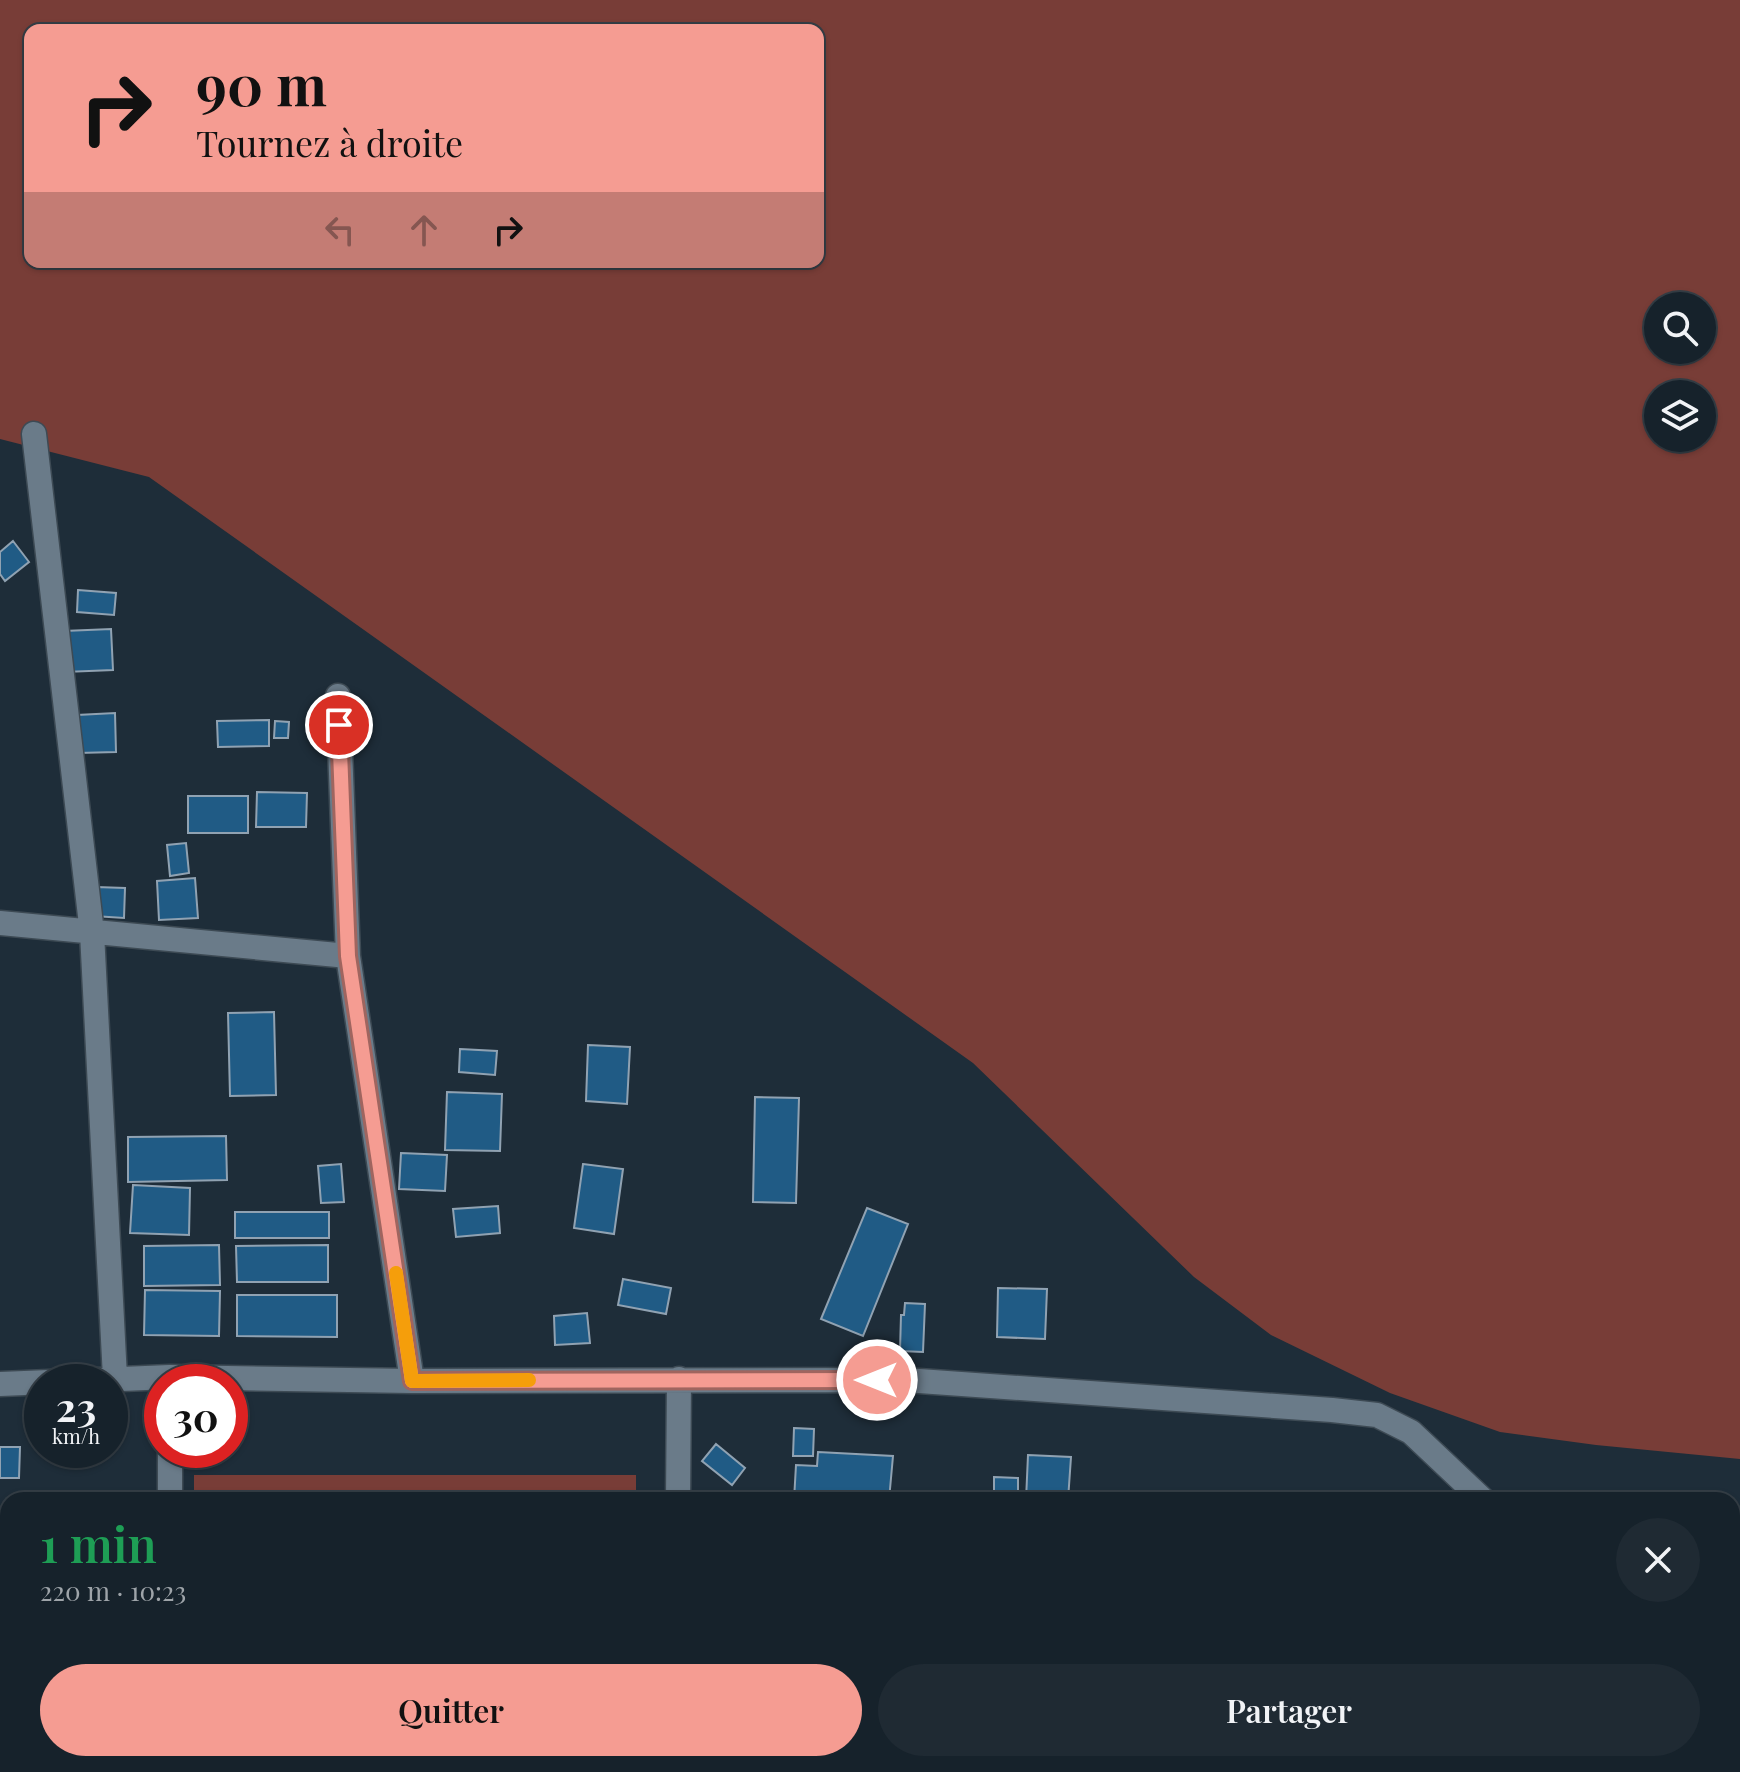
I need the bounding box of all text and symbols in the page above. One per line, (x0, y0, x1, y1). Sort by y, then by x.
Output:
text: 90 m (196, 46, 327, 121)
icon: right (64, 56, 168, 160)
text: Tournez à droite (196, 118, 463, 166)
icon: left (318, 208, 362, 252)
icon: ahead (402, 208, 446, 252)
icon: right (486, 208, 530, 252)
map controls (1644, 292, 1716, 452)
button: search (1644, 292, 1716, 364)
button: layers (1644, 380, 1716, 452)
pin (305, 691, 373, 759)
icon: arrive (317, 703, 361, 747)
position arrow (835, 1338, 919, 1422)
speed limit sign: 30 (144, 1364, 248, 1468)
text: 23 (56, 1379, 96, 1432)
text: km/h (52, 1422, 100, 1449)
text: 1 min (40, 1511, 157, 1575)
button: close (1616, 1518, 1700, 1602)
text: 220 m · 10:23 (40, 1573, 186, 1608)
button: Quitter (40, 1664, 862, 1756)
button: Partager (878, 1664, 1700, 1756)

